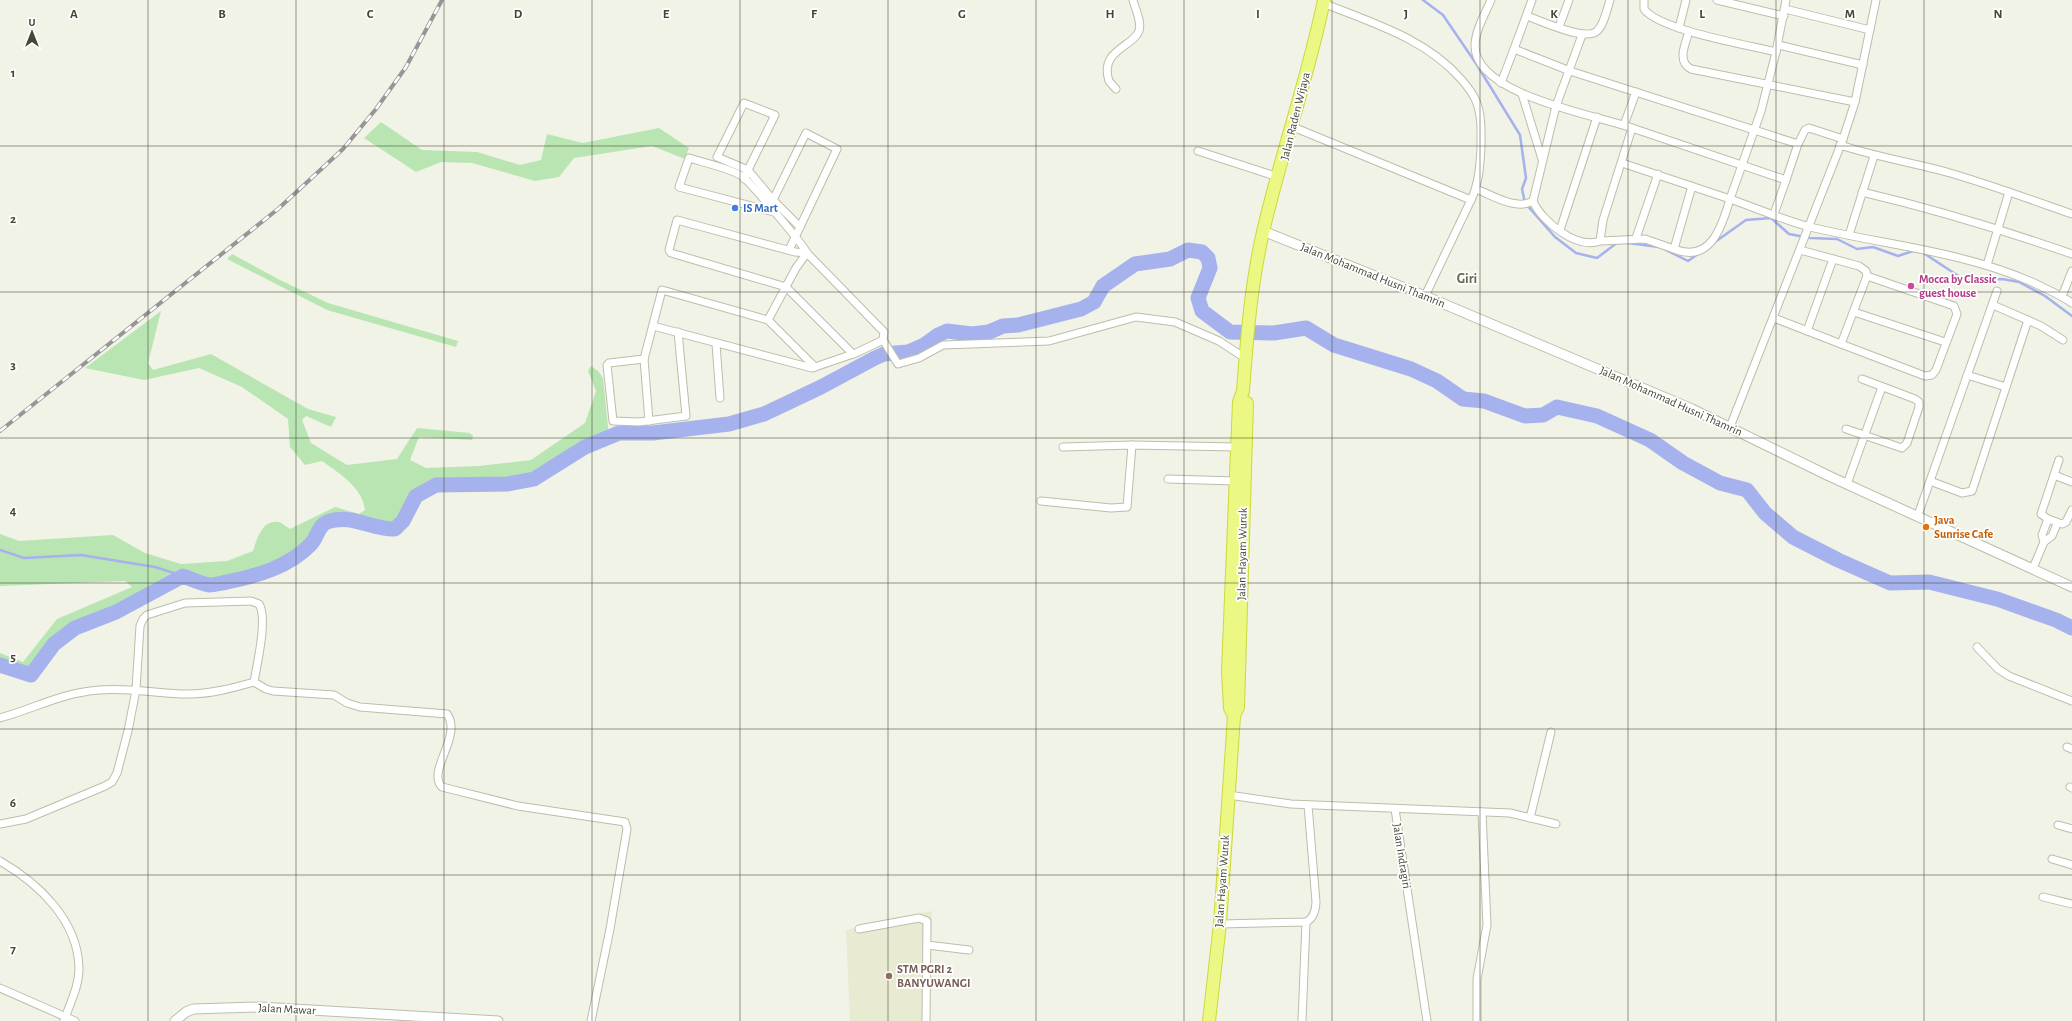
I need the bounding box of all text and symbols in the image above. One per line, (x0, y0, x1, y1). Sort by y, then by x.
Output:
text: A (70, 8, 78, 21)
text: B (218, 8, 226, 21)
text: C (367, 8, 374, 21)
text: D (514, 8, 523, 21)
text: E (663, 8, 670, 21)
text: F (811, 8, 818, 21)
text: G (958, 8, 966, 21)
text: H (1105, 8, 1115, 21)
text: I (1256, 8, 1260, 21)
text: J (1404, 8, 1408, 21)
text: K (1550, 8, 1558, 21)
text: L (1699, 8, 1705, 21)
text: M (1845, 8, 1855, 21)
text: N (1993, 8, 2003, 21)
north arrow (12, 12, 52, 52)
text: U (28, 17, 36, 28)
text: 1 (11, 67, 15, 80)
street label: Jalan Raden Wijaya (1278, 70, 1313, 161)
place label: IS Mart (743, 202, 778, 214)
marker: IS Mart (730, 203, 740, 213)
text: 2 (10, 213, 16, 226)
street label: Jalan Mohammad Husni Thamrin (1299, 240, 1447, 310)
district label: Giri (1457, 272, 1477, 286)
place label: Mocca by Classic guest house (1919, 273, 1997, 299)
marker: Mocca by Classic guest house (1906, 281, 1916, 291)
text: 3 (10, 359, 16, 372)
street label: Jalan Mohammad Husni Thamrin (1598, 364, 1744, 438)
text: 4 (10, 505, 17, 518)
street label: Jalan Hayam Wuruk (1235, 507, 1250, 600)
place label: Java Sunrise Cafe (1934, 514, 1994, 540)
marker: Java Sunrise Cafe (1921, 522, 1931, 532)
text: 5 (10, 651, 16, 664)
text: 6 (10, 797, 16, 810)
street label: Jalan Indragiri (1391, 823, 1413, 889)
street label: Jalan Hayam Wuruk (1213, 834, 1232, 928)
text: 7 (10, 943, 16, 956)
place label: STM PGRI 2 BANYUWANGI (897, 963, 970, 989)
marker: STM PGRI 2 BANYUWANGI (884, 971, 894, 981)
street label: Jalan Mawar (258, 1002, 316, 1017)

